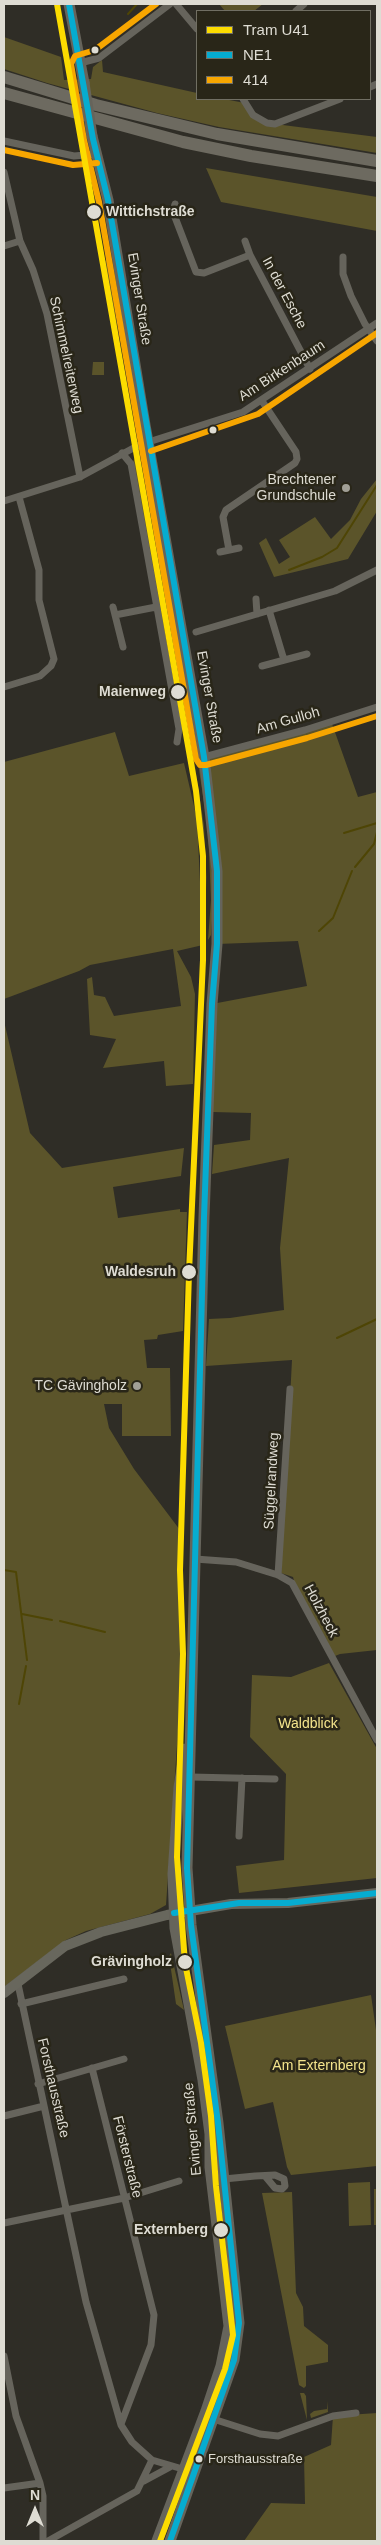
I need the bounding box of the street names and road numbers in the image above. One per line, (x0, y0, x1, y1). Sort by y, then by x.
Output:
street label: Evinger Straße (123, 252, 155, 346)
street label: In der Esche (258, 254, 310, 332)
street label: Schimmelreiterweg (45, 295, 87, 415)
street label: Am Birkenbaum (236, 337, 328, 405)
street label: Evinger Straße (193, 650, 225, 744)
street label: Am Gulloh (254, 704, 322, 738)
street label: Süggelrandweg (261, 1432, 283, 1530)
street label: Holzheck (300, 1582, 342, 1640)
street label: Forsthausstraße (33, 2036, 73, 2140)
street label: Evinger Straße (181, 2082, 205, 2176)
street label: Försterstraße (109, 2114, 145, 2200)

